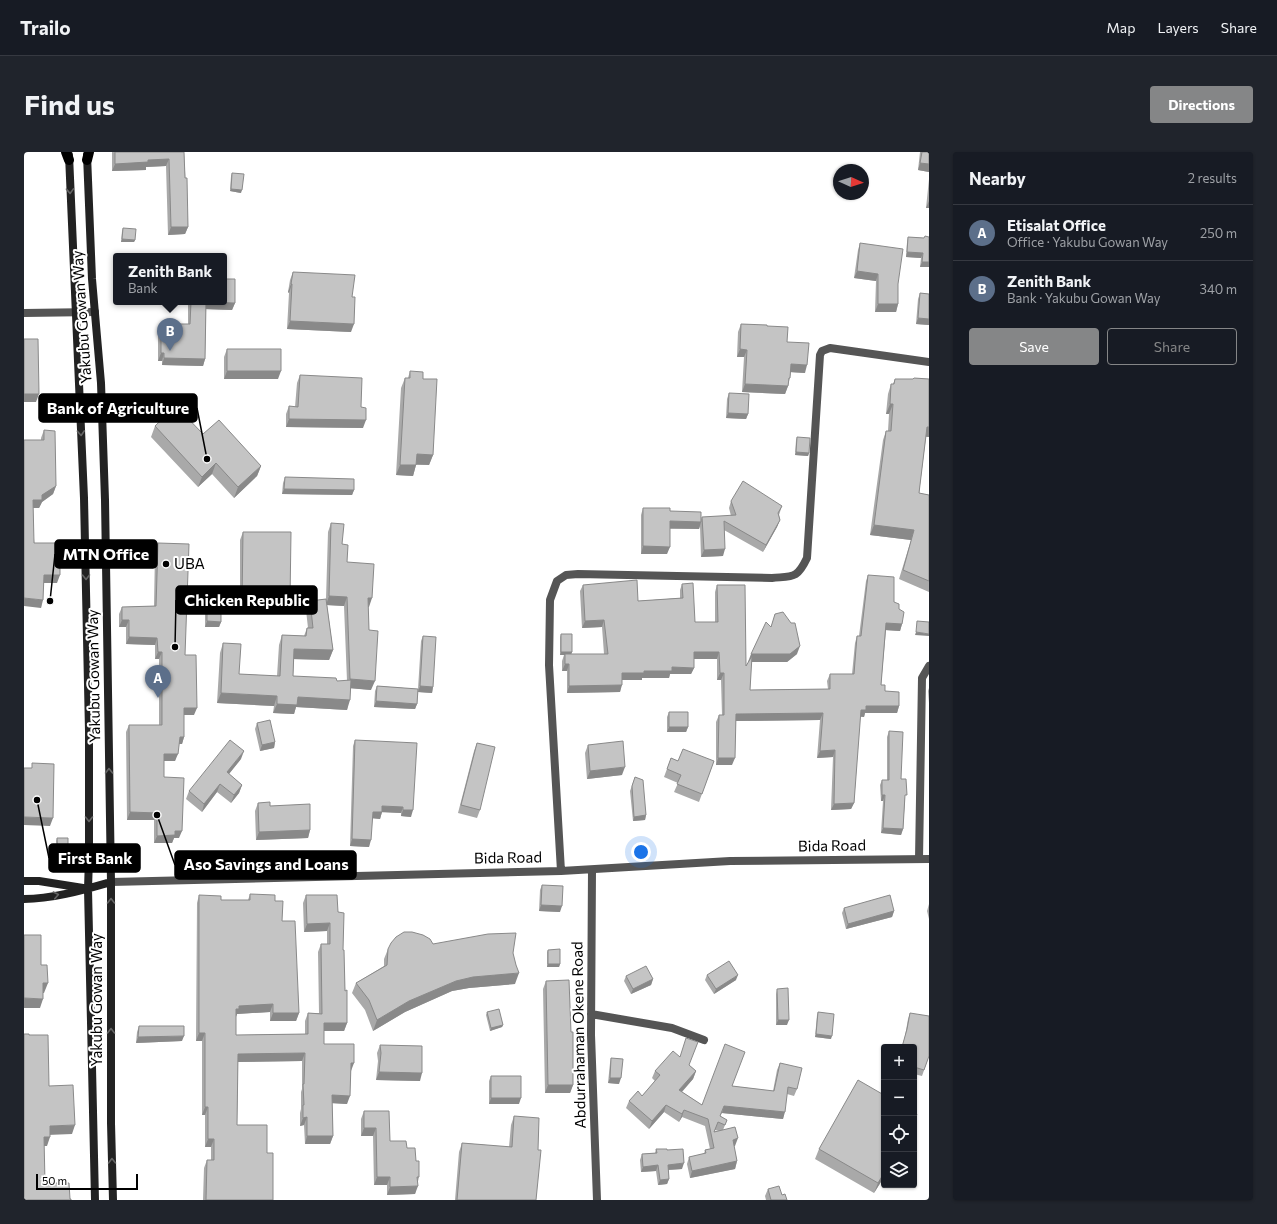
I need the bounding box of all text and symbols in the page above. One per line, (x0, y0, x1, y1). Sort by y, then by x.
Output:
text: Trailo (20, 16, 71, 39)
text: Map (1107, 19, 1135, 36)
text: Layers (1157, 19, 1199, 36)
text: Share (1221, 19, 1257, 36)
button: Directions (1150, 86, 1253, 123)
text: Find us (24, 87, 115, 121)
north arrow (833, 164, 869, 200)
text: Nearby (969, 168, 1026, 189)
text: 2 results (1188, 170, 1237, 186)
one-way arrow (66, 188, 75, 194)
text: Etisalat Office (1007, 216, 1106, 234)
text: A (977, 225, 987, 241)
text: 250 m (1200, 225, 1237, 241)
text: Office · Yakubu Gowan Way (1007, 234, 1168, 250)
street label: Yakubu Gowan Way (67, 250, 95, 384)
popup (113, 253, 227, 305)
text: Zenith Bank (128, 262, 212, 280)
text: Zenith Bank (1007, 272, 1091, 290)
text: Bank (128, 280, 158, 296)
text: B (978, 281, 986, 297)
text: 340 m (1199, 281, 1237, 297)
text: Bank · Yakubu Gowan Way (1007, 290, 1161, 306)
pin: B (157, 318, 183, 351)
button: Save (969, 328, 1099, 365)
button: Share (1107, 328, 1237, 365)
callout: Bank of Agriculture (39, 394, 197, 422)
text: Bank of Agriculture (47, 398, 189, 417)
one-way arrow (77, 430, 85, 436)
callout: MTN Office (55, 540, 157, 568)
text: MTN Office (63, 544, 149, 563)
place label: UBA (174, 554, 205, 572)
marker: UBA (161, 559, 171, 569)
one-way arrow (81, 574, 90, 580)
callout: Chicken Republic (176, 586, 317, 614)
text: Chicken Republic (184, 590, 310, 609)
street label: Yakubu Gowan Way (83, 609, 103, 743)
pin: A (145, 665, 171, 698)
one-way arrow (105, 768, 113, 774)
one-way arrow (85, 816, 93, 822)
street label: Bida Road (798, 835, 866, 855)
your location (631, 842, 651, 862)
callout: First Bank (49, 844, 140, 872)
street label: Bida Road (474, 847, 542, 867)
text: First Bank (58, 848, 133, 867)
callout: Aso Savings and Loans (175, 851, 356, 879)
text: Aso Savings and Loans (183, 854, 349, 873)
one-way arrow (53, 892, 59, 900)
one-way arrow (107, 898, 115, 904)
street label: Yakubu Gowan Way (87, 933, 105, 1067)
street label: Abdurrahaman Okene Road (567, 941, 589, 1129)
one-way arrow (107, 1028, 115, 1034)
map controls (881, 1044, 917, 1188)
button: + (881, 1044, 917, 1080)
button: − (881, 1080, 917, 1116)
button: locate (881, 1116, 917, 1152)
button: layers (881, 1152, 917, 1188)
one-way arrow (108, 1158, 116, 1164)
scale bar (36, 1172, 138, 1191)
text: 50 m (42, 1174, 67, 1187)

